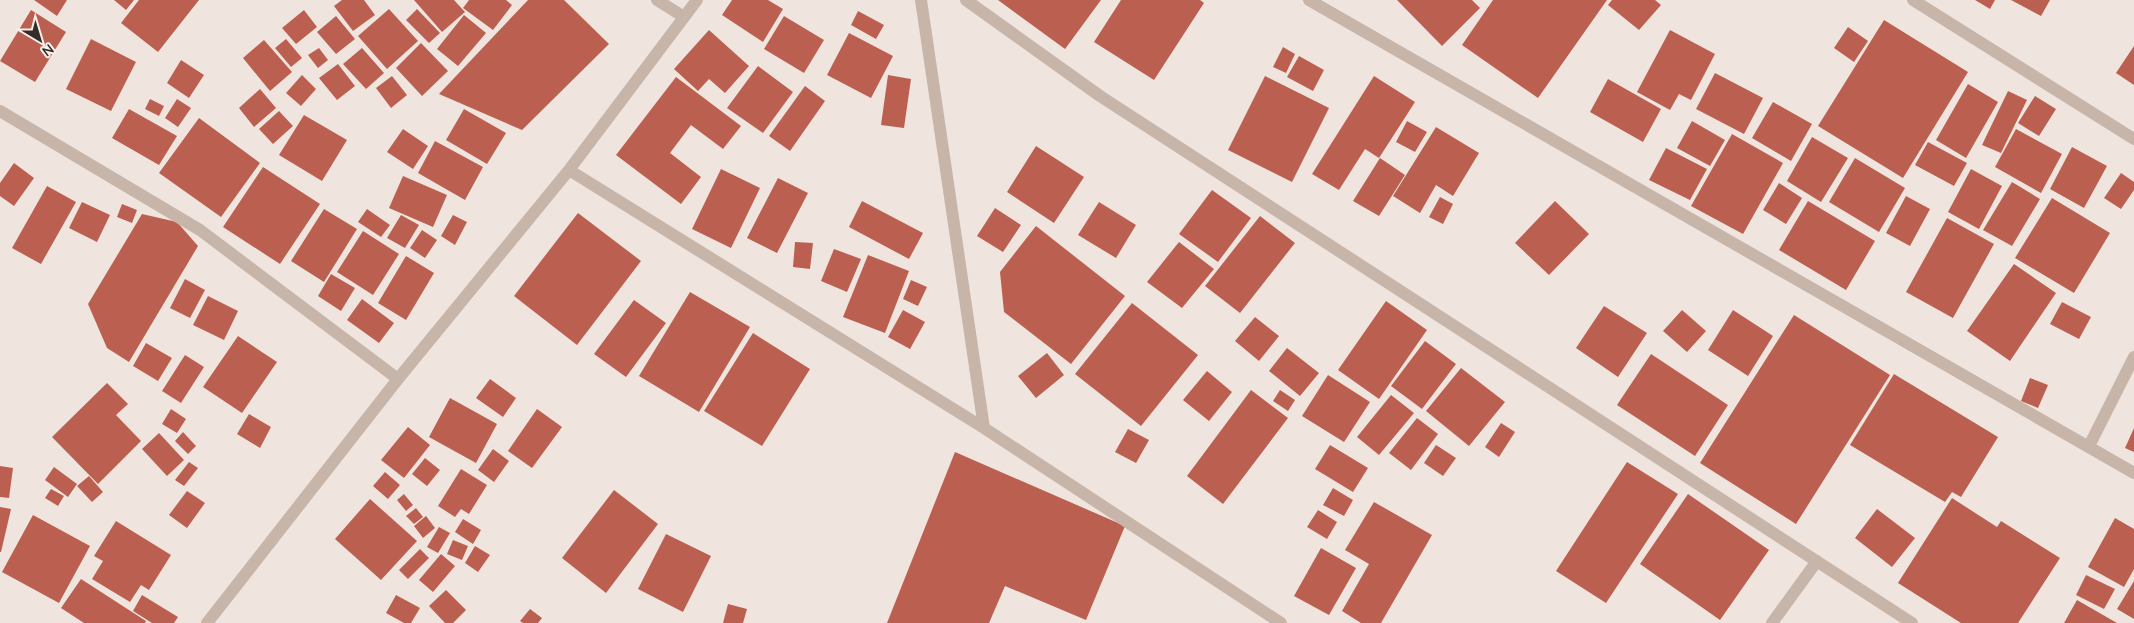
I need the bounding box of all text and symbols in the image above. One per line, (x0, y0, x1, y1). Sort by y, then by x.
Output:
north arrow (15, 15, 65, 65)
text: N (38, 40, 58, 61)

